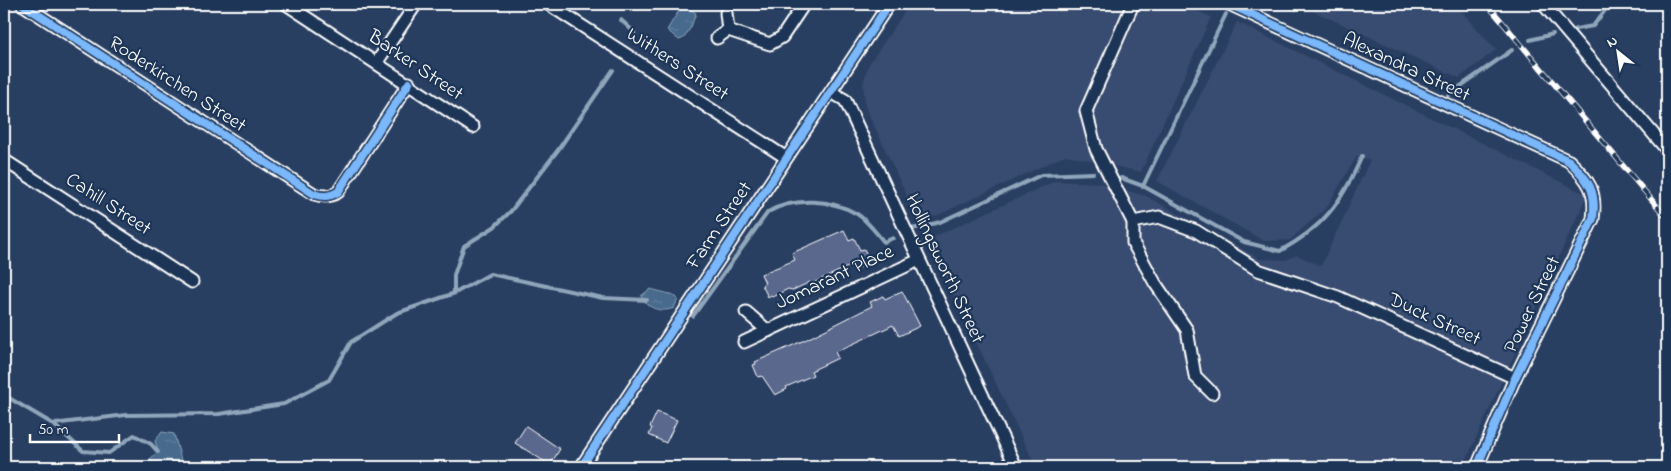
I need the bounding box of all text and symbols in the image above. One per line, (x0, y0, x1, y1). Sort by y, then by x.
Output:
street label: Withers Street (620, 21, 734, 109)
street label: Barker Street (361, 23, 469, 109)
street label: Alexandra Street (1337, 26, 1475, 110)
north arrow (1594, 28, 1644, 78)
street label: Roderkirchen Street (102, 30, 252, 141)
text: N (1603, 31, 1622, 53)
street label: Cahill Street (59, 166, 157, 244)
street label: Farm Street (679, 176, 760, 277)
street label: Hollingsworth Street (896, 189, 991, 349)
street label: Jomarant Place (771, 238, 899, 318)
street label: Power Street (1497, 251, 1569, 358)
street label: Duck Street (1382, 285, 1485, 354)
scale bar (30, 411, 119, 443)
text: 50 m (38, 419, 69, 441)

